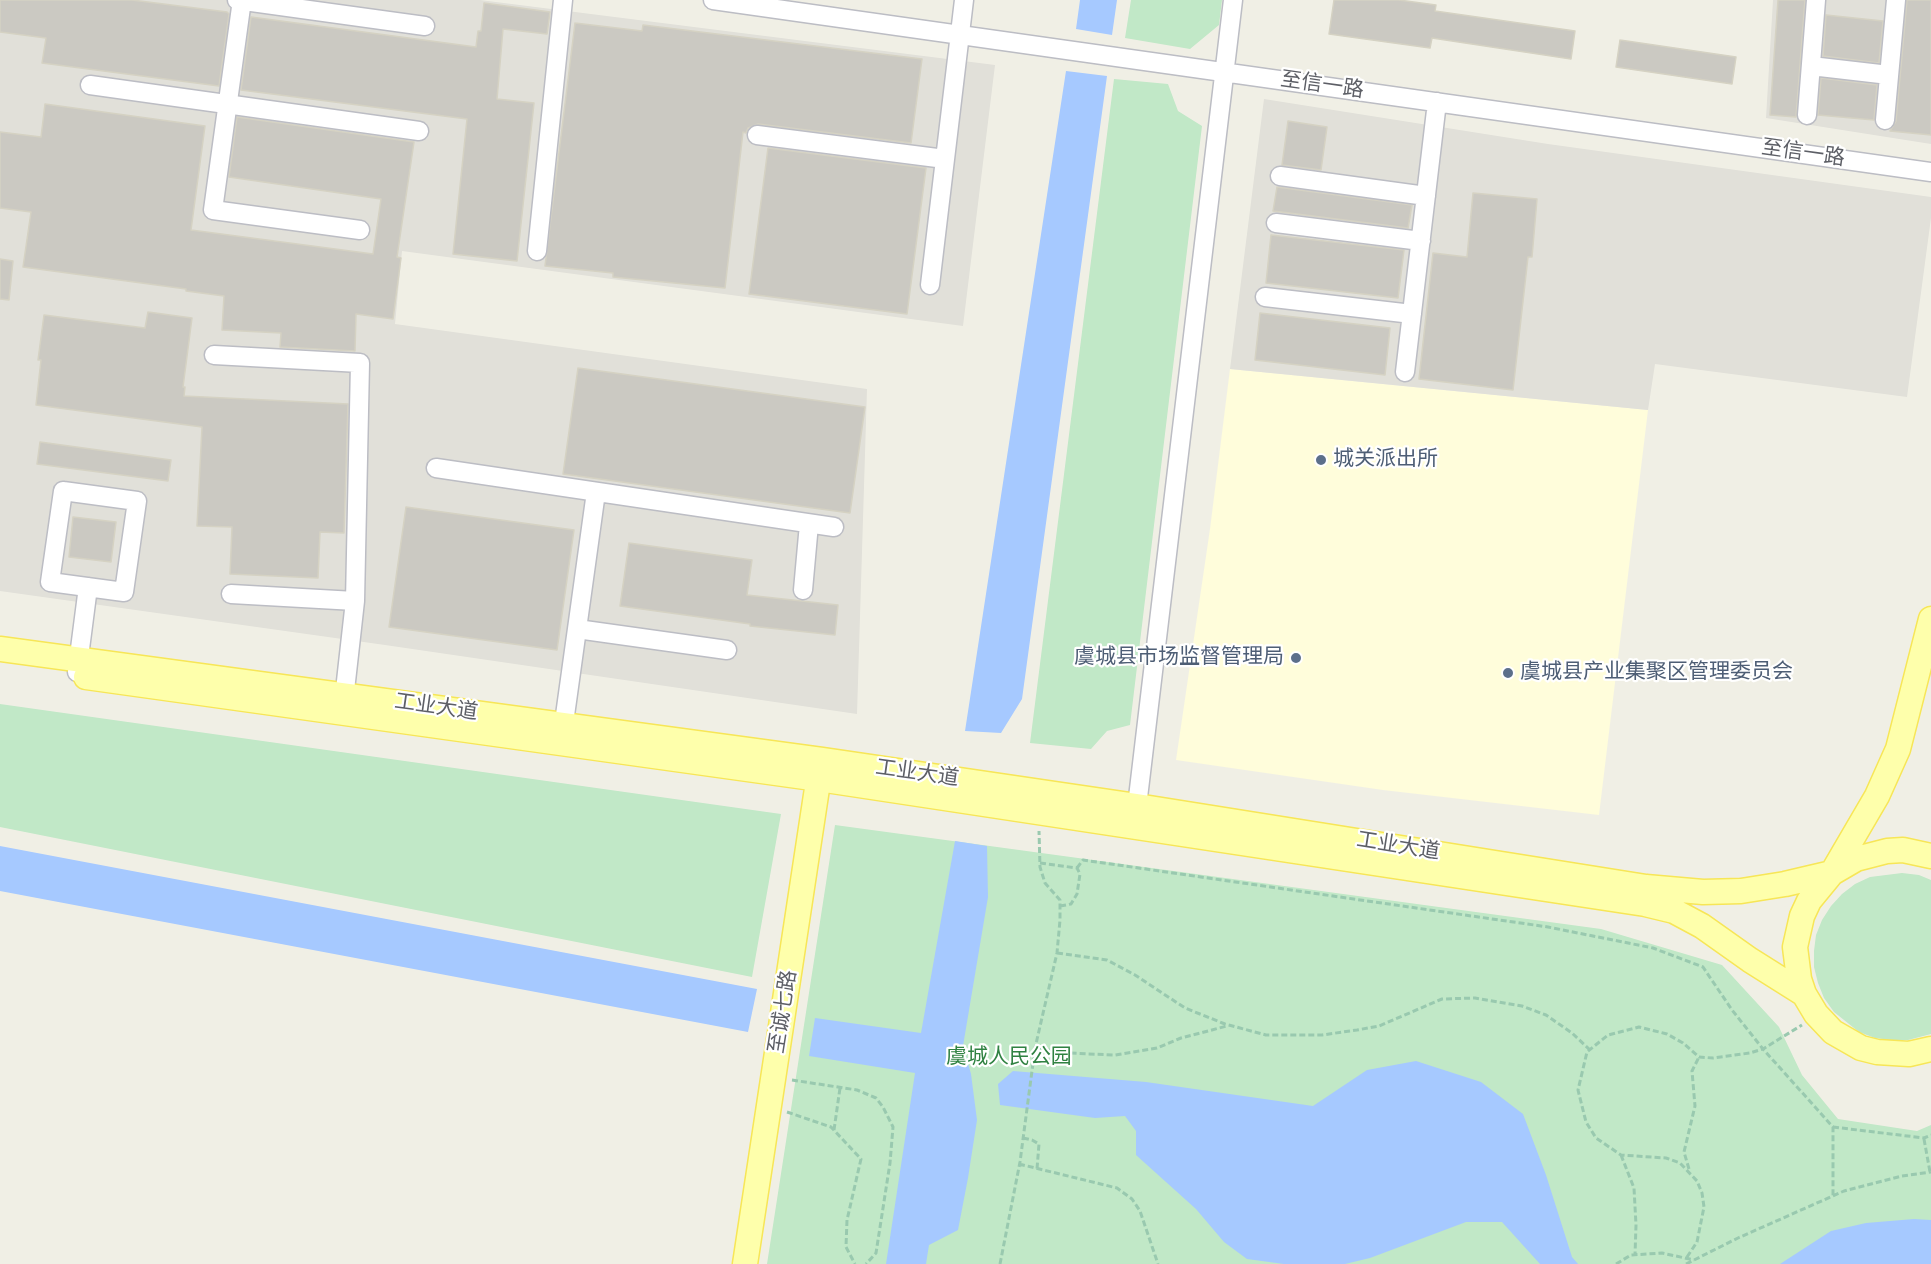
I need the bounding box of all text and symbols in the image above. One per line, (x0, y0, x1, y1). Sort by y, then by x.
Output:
street label: 至信一路 (1279, 68, 1365, 104)
street label: 至信一路 (1760, 136, 1846, 172)
place label: 城关派出所 (1333, 447, 1438, 473)
marker: 城关派出所 (1314, 453, 1328, 467)
place label: 虞城县市场监督管理局 (1074, 645, 1284, 671)
marker: 虞城县市场监督管理局 (1289, 651, 1303, 665)
place label: 虞城县产业集聚区管理委员会 (1520, 660, 1793, 686)
marker: 虞城县产业集聚区管理委员会 (1501, 666, 1515, 680)
street label: 工业大道 (393, 690, 479, 726)
street label: 工业大道 (874, 756, 960, 792)
street label: 工业大道 (1355, 828, 1441, 866)
street label: 至诚七路 (765, 969, 803, 1055)
park label: 虞城人民公园 (946, 1045, 1072, 1071)

